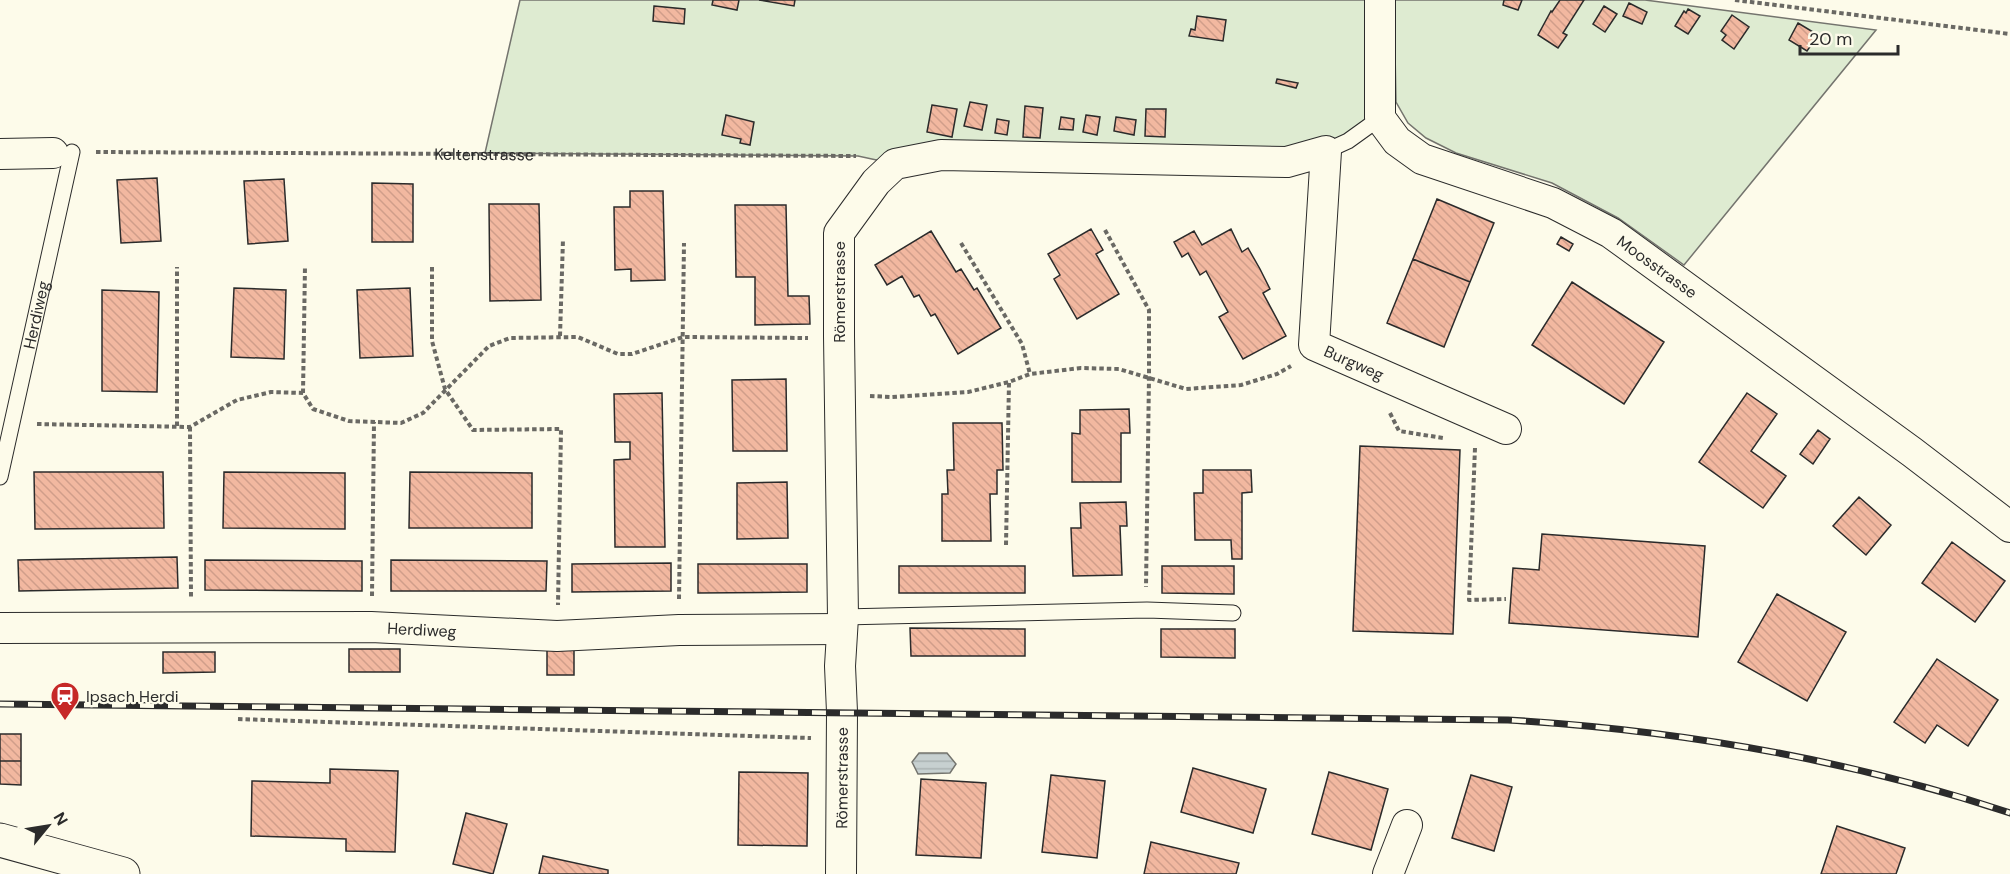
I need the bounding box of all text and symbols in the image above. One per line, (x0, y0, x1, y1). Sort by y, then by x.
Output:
scale bar (1800, 18, 1898, 56)
text: 20 m (1809, 27, 1852, 51)
street label: Keltenstrasse (434, 144, 534, 165)
street label: Moosstrasse (1613, 231, 1701, 303)
street label: Römerstrasse (829, 241, 850, 343)
street label: Herdiweg (19, 279, 54, 351)
street label: Burgweg (1321, 341, 1387, 385)
street label: Herdiweg (387, 618, 457, 642)
station icon: Ipsach Herdi (49, 680, 81, 722)
place label: Ipsach Herdi (86, 686, 179, 707)
street label: Römerstrasse (831, 727, 853, 829)
north arrow (18, 796, 78, 856)
text: N (49, 808, 73, 829)

